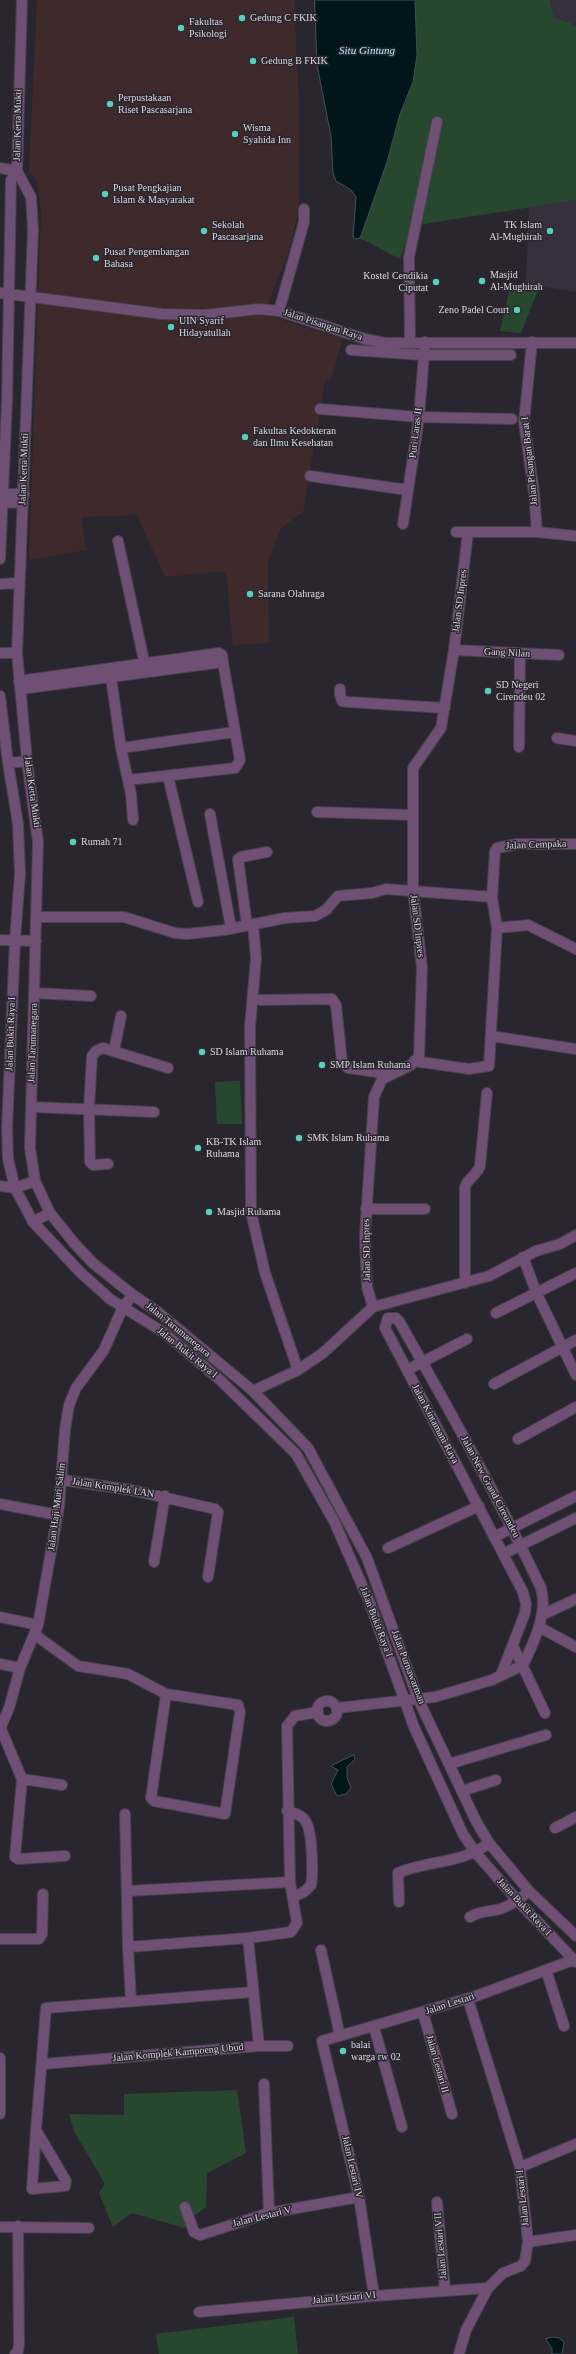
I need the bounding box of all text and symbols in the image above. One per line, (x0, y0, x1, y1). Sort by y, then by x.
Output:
place label: Gedung C FKIK (250, 12, 317, 24)
marker: Gedung C FKIK (237, 13, 247, 23)
place label: Fakultas Psikologi (189, 16, 227, 40)
marker: Fakultas Psikologi (176, 23, 186, 33)
water label: Situ Gintung (339, 44, 395, 58)
place label: Gedung B FKIK (261, 55, 328, 67)
marker: Gedung B FKIK (248, 56, 258, 66)
street label: Jalan Kerta Mukti (11, 89, 25, 161)
place label: Perpustakaan Riset Pascasarjana (118, 92, 192, 116)
marker: Perpustakaan Riset Pascasarjana (105, 99, 115, 109)
place label: Wisma Syahida Inn (243, 122, 291, 146)
marker: Wisma Syahida Inn (230, 129, 240, 139)
place label: Pusat Pengkajian Islam & Masyarakat (113, 182, 195, 206)
marker: Pusat Pengkajian Islam & Masyarakat (100, 189, 110, 199)
place label: Sekolah Pascasarjana (212, 219, 263, 242)
place label: TK Islam Al-Mughirah (489, 219, 542, 242)
marker: Sekolah Pascasarjana (199, 226, 209, 236)
marker: TK Islam Al-Mughirah (545, 226, 555, 236)
place label: Pusat Pengembangan Bahasa (104, 246, 189, 270)
marker: Pusat Pengembangan Bahasa (91, 253, 101, 263)
place label: Masjid Al-Mughirah (490, 269, 543, 292)
place label: Kostel Cendikia Ciputat (363, 270, 428, 294)
marker: Masjid Al-Mughirah (477, 276, 487, 286)
marker: Kostel Cendikia Ciputat (431, 277, 441, 287)
place label: Zeno Padel Court (438, 304, 509, 316)
marker: Zeno Padel Court (512, 305, 522, 315)
street label: Jalan Pisangan Raya (282, 307, 364, 343)
place label: UIN Syarif Hidayatullah (179, 315, 231, 338)
marker: UIN Syarif Hidayatullah (166, 322, 176, 332)
street label: Puri Laras II (407, 407, 425, 459)
street label: Jalan Pisangan Barat I (519, 416, 541, 506)
place label: Fakultas Kedokteran dan Ilmu Kesehatan (253, 425, 336, 448)
marker: Fakultas Kedokteran dan Ilmu Kesehatan (240, 432, 250, 442)
street label: Jalan Kerta Mukti (17, 433, 31, 505)
street label: Jalan SD Inpres (450, 569, 470, 633)
place label: Sarana Olahraga (258, 588, 324, 600)
marker: Sarana Olahraga (245, 589, 255, 599)
street label: Gang Nilan (484, 646, 530, 660)
place label: SD Negeri Cirendeu 02 (496, 679, 545, 702)
marker: SD Negeri Cirendeu 02 (483, 686, 493, 696)
street label: Jalan Kerta Mukti (21, 755, 43, 829)
place label: Rumah 71 (81, 836, 122, 848)
marker: Rumah 71 (68, 837, 78, 847)
street label: Jalan Cempaka (505, 838, 567, 852)
street label: Jalan SD Inpres (407, 894, 427, 958)
street label: Jalan Bukit Raya I (4, 997, 18, 1071)
street label: Jalan Tarumanegara (26, 1003, 40, 1083)
place label: SD Islam Ruhama (210, 1046, 283, 1058)
marker: SD Islam Ruhama (197, 1047, 207, 1057)
place label: SMP Islam Ruhama (330, 1059, 411, 1071)
marker: SMP Islam Ruhama (317, 1060, 327, 1070)
place label: SMK Islam Ruhama (307, 1132, 389, 1144)
marker: SMK Islam Ruhama (294, 1133, 304, 1143)
place label: KB-TK Islam Ruhama (206, 1136, 261, 1160)
marker: KB-TK Islam Ruhama (193, 1143, 203, 1153)
place label: Masjid Ruhama (217, 1206, 281, 1218)
marker: Masjid Ruhama (204, 1207, 214, 1217)
street label: Jalan SD Inpres (360, 1218, 374, 1282)
street label: Jalan Tarumanegara (143, 1300, 213, 1360)
street label: Jalan Bukit Raya I (154, 1325, 220, 1381)
street label: Jalan Kintamani Raya (409, 1382, 461, 1466)
street label: Jalan New Grand Cireundeu (458, 1434, 522, 1540)
street label: Jalan Haji Muri Salim (46, 1462, 68, 1552)
street label: Jalan Komplek LAN (71, 1476, 155, 1500)
street label: Jalan Bukit Raya I (357, 1585, 395, 1659)
street label: Jalan Purnawarman (388, 1628, 428, 1706)
street label: Jalan Bukit Raya I (494, 1876, 554, 1938)
street label: Jalan Lestari (424, 1990, 476, 2018)
street label: Jalan Lestari II (423, 2034, 451, 2094)
place label: balai warga rw 02 (351, 2039, 401, 2062)
street label: Jalan Komplek Kampoeng Ubud (112, 2041, 244, 2065)
marker: balai warga rw 02 (338, 2046, 348, 2056)
street label: Jalan Lestari IV (339, 2135, 365, 2199)
street label: Jalan Lestari I (514, 2169, 532, 2227)
street label: Jalan Lestari V (231, 2204, 293, 2230)
street label: Jalan Lestari VII (432, 2212, 450, 2280)
street label: Jalan Lestari VI (312, 2289, 376, 2307)

